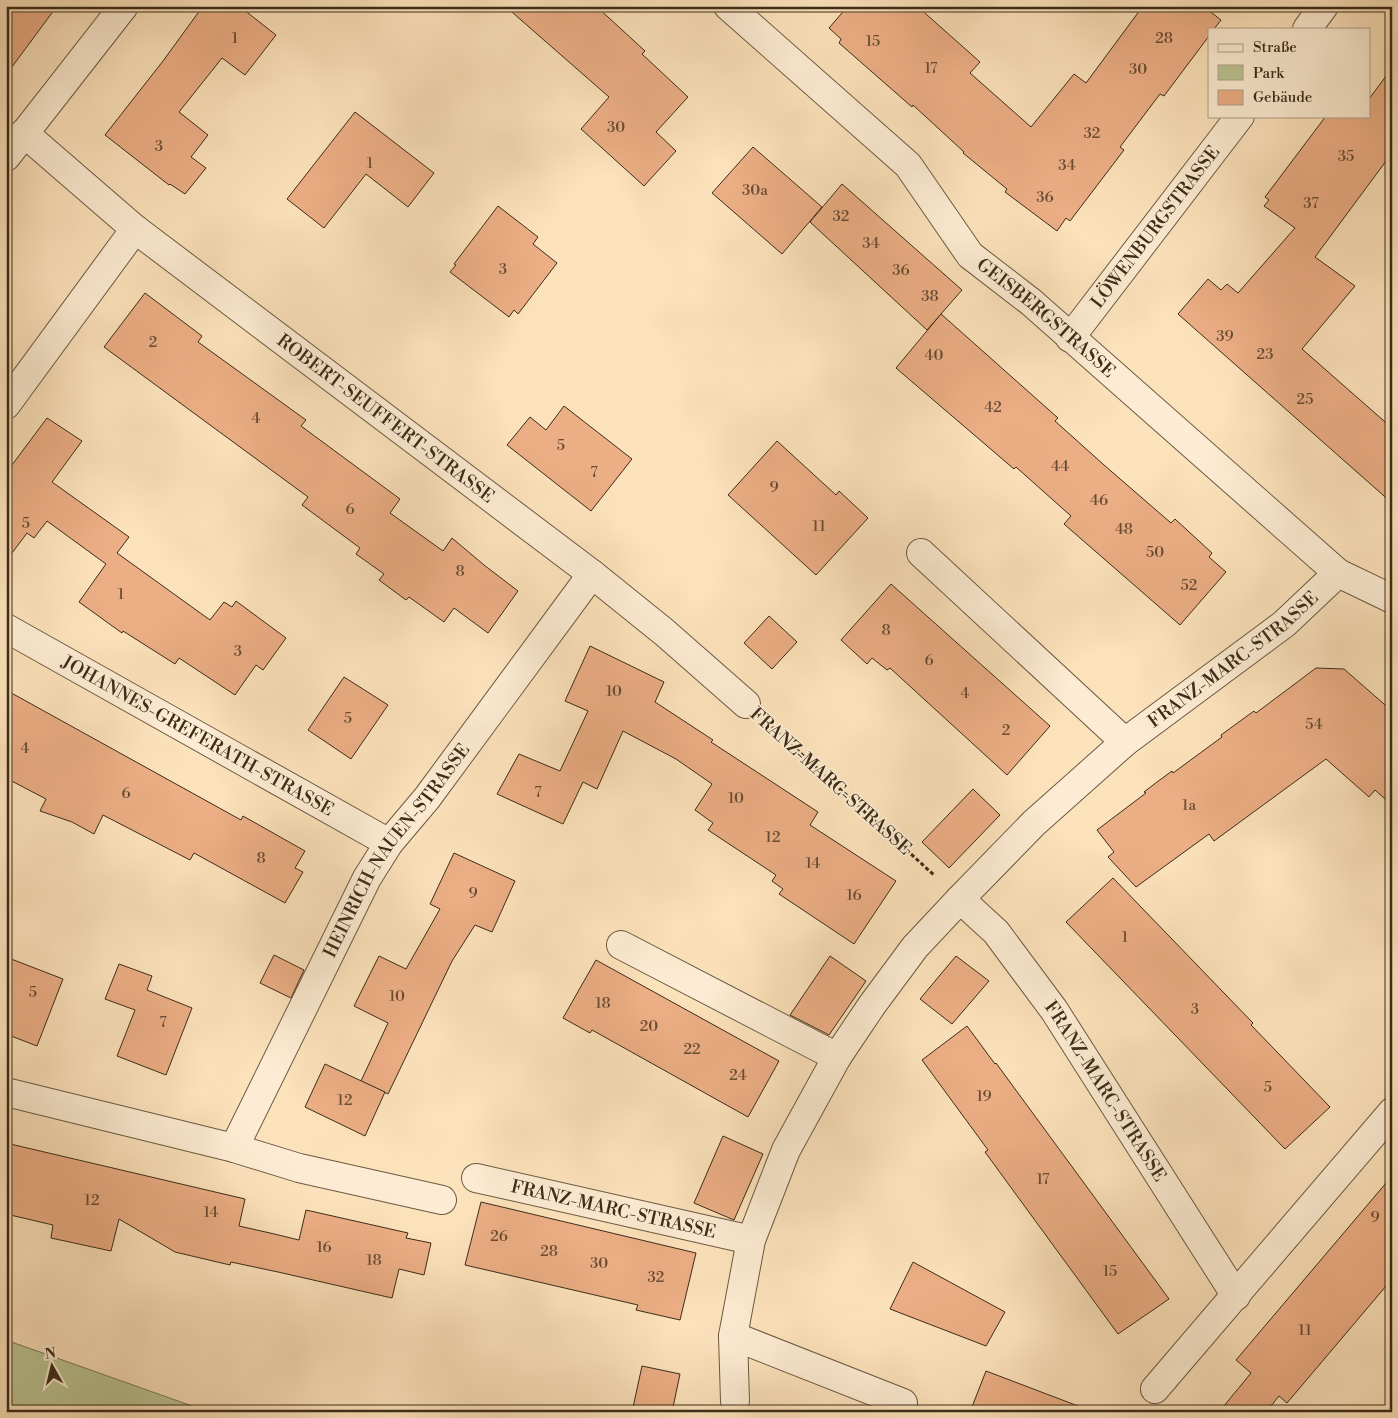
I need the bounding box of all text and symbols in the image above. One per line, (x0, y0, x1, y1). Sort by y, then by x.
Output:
legend (1208, 28, 1370, 118)
house number: 1 (232, 29, 239, 48)
house number: 28 (1155, 29, 1173, 48)
house number: 15 (866, 32, 880, 51)
text: Straße (1253, 38, 1297, 57)
house number: 17 (924, 59, 938, 78)
house number: 30 (1129, 60, 1147, 79)
text: Park (1253, 64, 1285, 83)
text: Gebäude (1253, 88, 1312, 107)
house number: 30 (607, 118, 625, 137)
house number: 32 (1084, 124, 1100, 143)
house number: 3 (155, 137, 163, 156)
street label: LÖWENBURGSTRASSE (1086, 141, 1225, 313)
house number: 35 (1338, 147, 1354, 166)
house number: 1 (367, 154, 374, 173)
house number: 34 (1058, 156, 1076, 175)
house number: 30a (742, 181, 768, 200)
house number: 36 (1036, 188, 1054, 207)
house number: 37 (1303, 194, 1319, 213)
house number: 32 (833, 207, 849, 226)
house number: 34 (862, 234, 880, 253)
street label: GEISBERGSTRASSE (972, 253, 1120, 383)
house number: 3 (499, 260, 507, 279)
house number: 36 (892, 261, 910, 280)
house number: 38 (921, 287, 939, 306)
house number: 39 (1216, 327, 1234, 346)
street label: ROBERT-SEUFFERT-STRASSE (272, 329, 499, 508)
house number: 2 (149, 333, 157, 352)
house number: 23 (1257, 345, 1273, 364)
house number: 40 (925, 346, 943, 365)
house number: 25 (1297, 390, 1313, 409)
house number: 42 (984, 398, 1002, 417)
house number: 4 (252, 409, 261, 428)
house number: 5 (557, 436, 565, 455)
house number: 44 (1051, 457, 1069, 476)
house number: 7 (590, 463, 598, 482)
house number: 9 (769, 478, 779, 497)
house number: 46 (1090, 491, 1108, 510)
house number: 6 (345, 500, 355, 519)
house number: 5 (22, 514, 30, 533)
house number: 11 (812, 517, 826, 536)
house number: 48 (1115, 520, 1133, 539)
house number: 50 (1146, 543, 1164, 562)
house number: 8 (455, 562, 465, 581)
house number: 52 (1181, 576, 1197, 595)
house number: 1 (118, 585, 125, 604)
street label: FRANZ-MARC-STRASSE (1144, 587, 1323, 733)
house number: 8 (881, 621, 891, 640)
house number: 3 (234, 642, 242, 661)
street label: JOHANNES-GREFERATH-STRASSE (57, 650, 338, 822)
house number: 6 (924, 651, 934, 670)
house number: 10 (606, 682, 622, 701)
house number: 4 (961, 684, 970, 703)
street label: FRANZ-MARC-STRASSE (745, 703, 916, 860)
house number: 5 (344, 709, 352, 728)
house number: 54 (1305, 715, 1323, 734)
house number: 2 (1002, 721, 1010, 740)
house number: 4 (21, 739, 30, 758)
street label: HEINRICH-NAUEN-STRASSE (319, 739, 475, 962)
house number: 7 (534, 783, 542, 802)
house number: 6 (121, 784, 131, 803)
house number: 10 (728, 789, 744, 808)
house number: 1a (1182, 796, 1196, 815)
house number: 12 (765, 828, 781, 847)
house number: 8 (256, 849, 266, 868)
house number: 14 (806, 854, 820, 873)
house number: 9 (468, 884, 478, 903)
house number: 16 (846, 886, 862, 905)
house number: 1 (1122, 928, 1129, 947)
house number: 5 (29, 983, 37, 1002)
house number: 10 (389, 987, 405, 1006)
house number: 18 (595, 994, 611, 1013)
street label: FRANZ-MARC-STRASSE (1039, 996, 1171, 1186)
house number: 3 (1191, 1000, 1199, 1019)
house number: 7 (159, 1013, 167, 1032)
house number: 20 (640, 1017, 658, 1036)
house number: 22 (683, 1040, 701, 1059)
house number: 24 (729, 1066, 747, 1085)
house number: 5 (1264, 1078, 1272, 1097)
house number: 19 (976, 1087, 992, 1106)
house number: 12 (337, 1091, 353, 1110)
house number: 17 (1036, 1170, 1050, 1189)
street label: FRANZ-MARC-STRASSE (509, 1175, 718, 1244)
house number: 12 (84, 1191, 100, 1210)
house number: 14 (204, 1203, 218, 1222)
house number: 9 (1370, 1208, 1380, 1227)
house number: 26 (490, 1227, 508, 1246)
house number: 16 (316, 1238, 332, 1257)
house number: 28 (540, 1242, 558, 1261)
house number: 18 (366, 1251, 382, 1270)
house number: 30 (590, 1254, 608, 1273)
house number: 15 (1103, 1262, 1117, 1281)
house number: 32 (648, 1268, 664, 1287)
house number: 11 (1298, 1321, 1312, 1340)
north arrow (28, 1340, 78, 1390)
text: N (44, 1344, 57, 1364)

